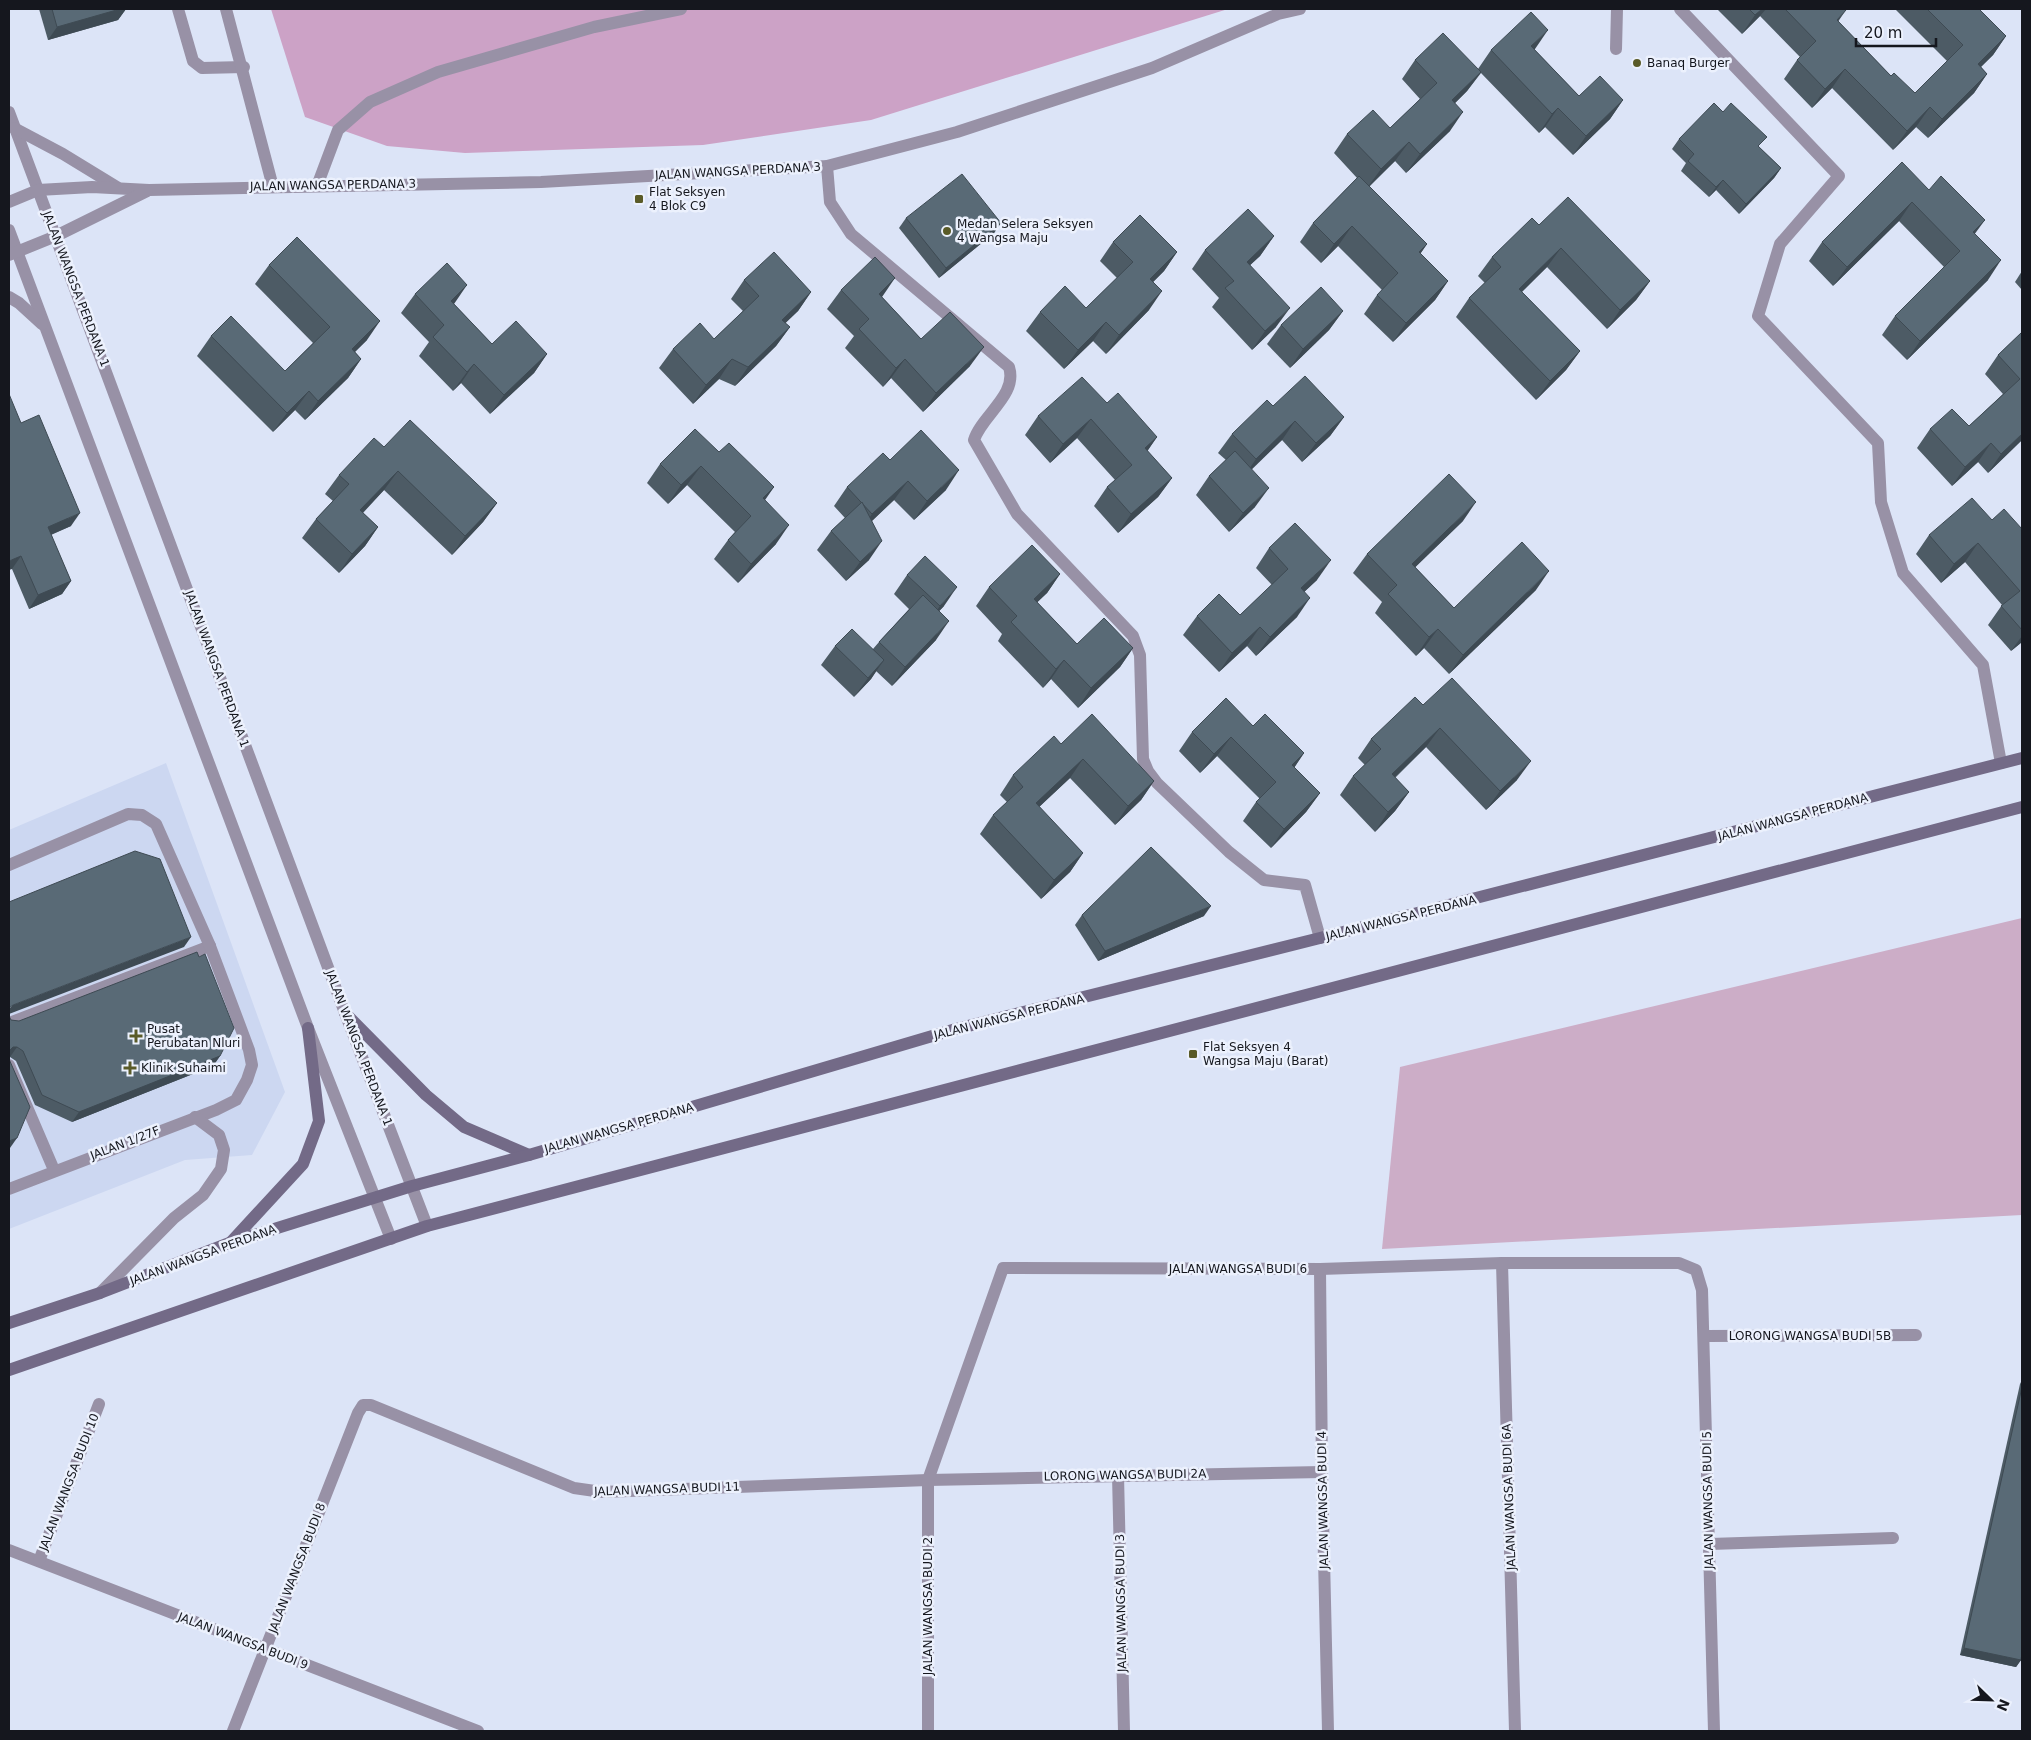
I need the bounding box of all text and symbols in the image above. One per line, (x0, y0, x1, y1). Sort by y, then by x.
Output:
scale bar (1856, 15, 1936, 47)
text: 20 m (1864, 24, 1902, 42)
place label: Banaq Burger (1647, 56, 1730, 70)
marker: Banaq Burger (1631, 57, 1643, 69)
street label: JALAN WANGSA PERDANA 3 (654, 160, 821, 182)
street label: JALAN WANGSA PERDANA 3 (249, 177, 416, 193)
place label: Flat Seksyen 4 Blok C9 (649, 185, 725, 213)
marker: Flat Seksyen 4 Blok C9 (633, 193, 645, 205)
street label: JALAN WANGSA PERDANA 1 (39, 208, 112, 369)
place label: Medan Selera Seksyen 4 Wangsa Maju (957, 217, 1093, 245)
marker: Medan Selera Seksyen 4 Wangsa Maju (941, 225, 953, 237)
street label: JALAN WANGSA PERDANA 1 (182, 588, 252, 749)
street label: JALAN WANGSA PERDANA (1716, 790, 1870, 844)
street label: JALAN WANGSA PERDANA (1323, 892, 1478, 944)
street label: JALAN WANGSA PERDANA 1 (322, 967, 395, 1128)
street label: JALAN WANGSA PERDANA (931, 991, 1086, 1043)
place label: Pusat Perubatan Nluri (147, 1022, 240, 1050)
marker: Pusat Perubatan Nluri (129, 1029, 143, 1043)
place label: Flat Seksyen 4 Wangsa Maju (Barat) (1203, 1040, 1329, 1068)
marker: Flat Seksyen 4 Wangsa Maju (Barat) (1187, 1048, 1199, 1060)
marker: Klinik Suhaimi (123, 1061, 137, 1075)
place label: Klinik Suhaimi (141, 1061, 226, 1075)
street label: JALAN WANGSA PERDANA (542, 1100, 696, 1156)
street label: JALAN 1/27F (87, 1123, 162, 1163)
street label: JALAN WANGSA PERDANA (127, 1222, 279, 1288)
street label: JALAN WANGSA BUDI 6 (1168, 1262, 1307, 1276)
street label: LORONG WANGSA BUDI 5B (1729, 1329, 1891, 1343)
street label: JALAN WANGSA BUDI 10 (36, 1411, 102, 1554)
street label: JALAN WANGSA BUDI 6A (1499, 1423, 1519, 1571)
street label: JALAN WANGSA BUDI 4 (1315, 1431, 1331, 1570)
street label: JALAN WANGSA BUDI 5 (1700, 1431, 1716, 1570)
street label: LORONG WANGSA BUDI 2A (1044, 1467, 1207, 1483)
street label: JALAN WANGSA BUDI 11 (593, 1479, 740, 1499)
street label: JALAN WANGSA BUDI 8 (265, 1501, 328, 1636)
street label: JALAN WANGSA BUDI 3 (1113, 1534, 1129, 1673)
street label: JALAN WANGSA BUDI 2 (921, 1537, 935, 1676)
street label: JALAN WANGSA BUDI 9 (175, 1609, 310, 1672)
north arrow (1966, 1675, 2016, 1725)
text: N (1993, 1697, 2013, 1714)

